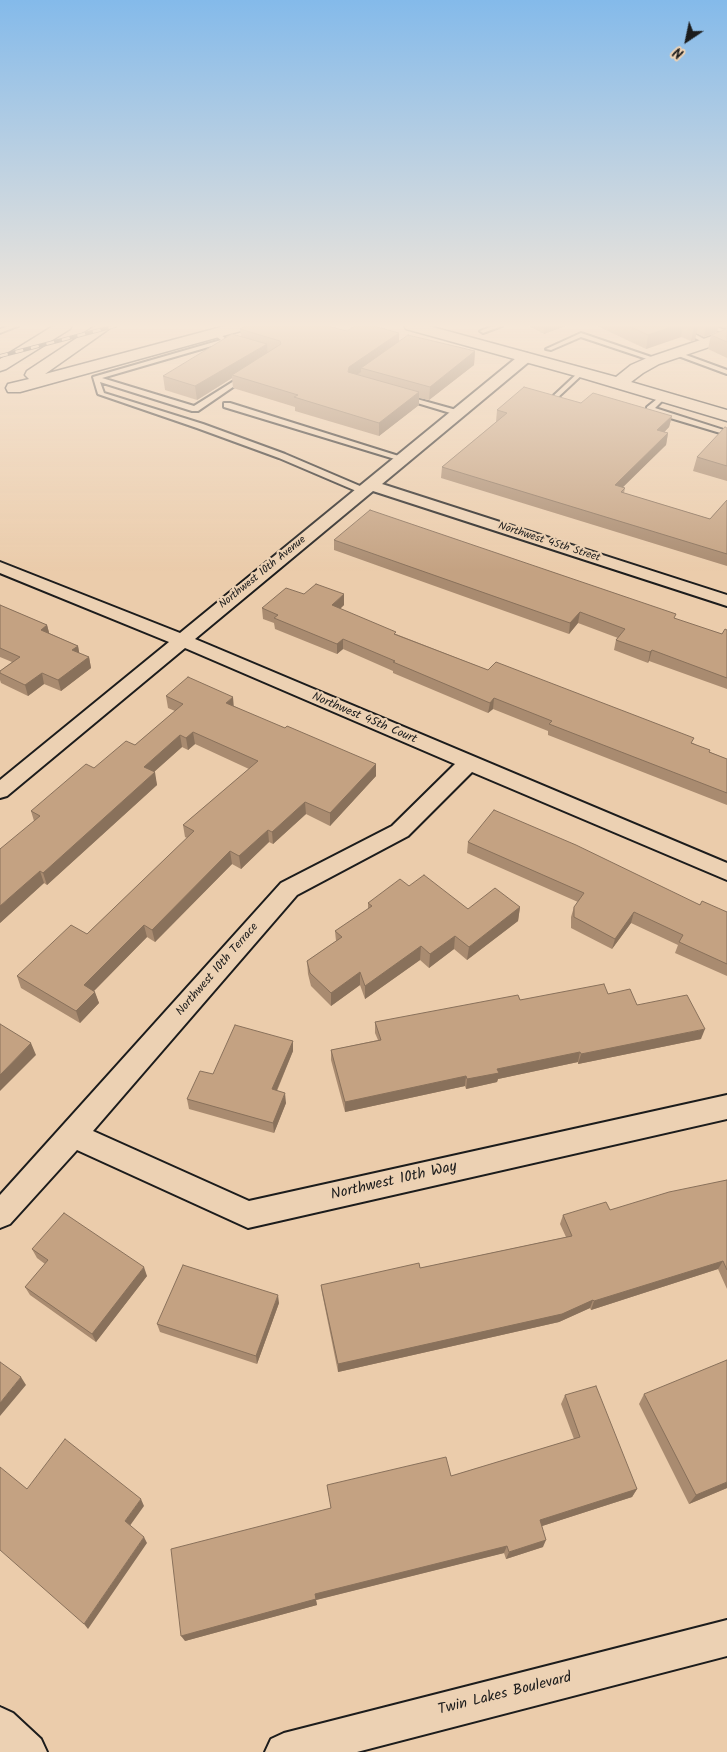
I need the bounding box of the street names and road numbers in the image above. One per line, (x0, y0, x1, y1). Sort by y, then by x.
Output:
street label: Northwest 45th Street (496, 520, 602, 566)
street label: Northwest 10th Avenue (217, 534, 309, 612)
street label: Northwest 45th Court (309, 690, 419, 748)
street label: Northwest 10th Terrace (174, 921, 262, 1019)
street label: Northwest 10th Way (329, 1159, 459, 1205)
street label: Twin Lakes Boulevard (436, 1670, 574, 1720)

